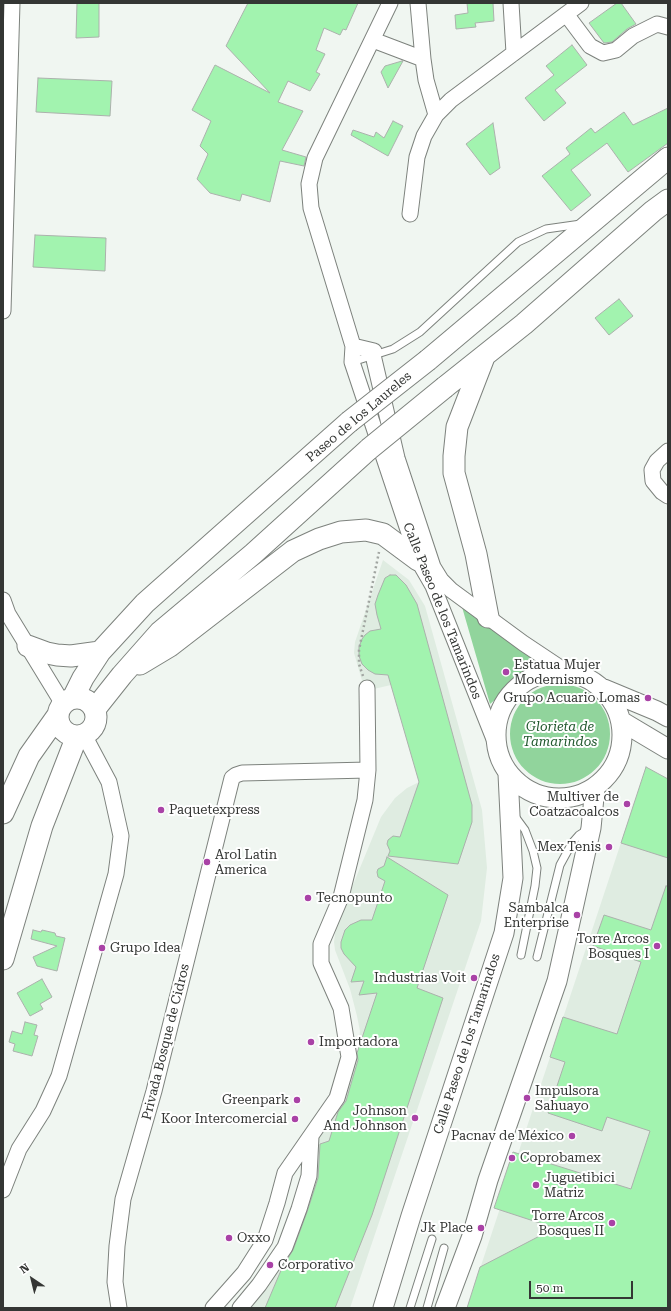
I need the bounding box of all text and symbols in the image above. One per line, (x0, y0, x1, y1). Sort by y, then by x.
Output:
street label: Paseo de los Laureles (303, 368, 415, 466)
street label: Calle Paseo de los Tamarindos (399, 521, 485, 701)
place label: Estatua Mujer Modernismo (514, 657, 600, 688)
marker: Estatua Mujer Modernismo (501, 667, 511, 677)
place label: Grupo Acuario Lomas (503, 690, 640, 706)
marker: Grupo Acuario Lomas (643, 693, 653, 703)
park label: Glorieta de Tamarindos (523, 719, 597, 750)
place label: Multiver de Coatzacoalcos (529, 789, 619, 820)
marker: Multiver de Coatzacoalcos (622, 799, 632, 809)
place label: Paquetexpress (169, 802, 260, 818)
marker: Paquetexpress (156, 805, 166, 815)
place label: Mex Tenis (537, 839, 601, 855)
marker: Mex Tenis (604, 842, 614, 852)
place label: Arol Latin America (215, 847, 277, 878)
marker: Arol Latin America (202, 857, 212, 867)
place label: Tecnopunto (316, 890, 392, 906)
marker: Tecnopunto (303, 893, 313, 903)
place label: Sambalca Enterprise (504, 900, 569, 931)
marker: Sambalca Enterprise (572, 910, 582, 920)
place label: Torre Arcos Bosques I (576, 931, 649, 962)
place label: Grupo Idea (110, 940, 181, 956)
marker: Torre Arcos Bosques I (652, 941, 662, 951)
marker: Grupo Idea (97, 943, 107, 953)
street label: Calle Paseo de los Tamarindos (430, 952, 504, 1136)
street label: Privada Bosque de Cidros (139, 962, 193, 1122)
place label: Industrias Voit (374, 970, 466, 986)
marker: Industrias Voit (469, 973, 479, 983)
place label: Importadora (319, 1034, 398, 1050)
marker: Importadora (306, 1037, 316, 1047)
place label: Impulsora Sahuayo (535, 1083, 599, 1114)
place label: Greenpark (222, 1092, 289, 1108)
marker: Impulsora Sahuayo (522, 1093, 532, 1103)
marker: Greenpark (292, 1095, 302, 1105)
place label: Johnson And Johnson (324, 1103, 407, 1134)
place label: Koor Intercomercial (161, 1111, 287, 1127)
marker: Johnson And Johnson (410, 1113, 420, 1123)
marker: Koor Intercomercial (290, 1114, 300, 1124)
place label: Pacnav de México (451, 1128, 564, 1144)
marker: Pacnav de México (567, 1131, 577, 1141)
place label: Coprobamex (520, 1150, 601, 1166)
marker: Coprobamex (507, 1153, 517, 1163)
place label: Juguetibici Matriz (544, 1170, 615, 1201)
marker: Juguetibici Matriz (531, 1180, 541, 1190)
place label: Torre Arcos Bosques II (531, 1208, 604, 1239)
marker: Torre Arcos Bosques II (607, 1218, 617, 1228)
place label: Jk Place (421, 1220, 473, 1236)
marker: Jk Place (476, 1223, 486, 1233)
place label: Oxxo (237, 1230, 270, 1246)
marker: Oxxo (224, 1233, 234, 1243)
place label: Corporativo (278, 1257, 354, 1273)
north arrow (12, 1259, 52, 1299)
marker: Corporativo (265, 1260, 275, 1270)
text: N (18, 1261, 32, 1277)
scale bar (531, 1273, 635, 1299)
text: 50 m (536, 1281, 563, 1295)

